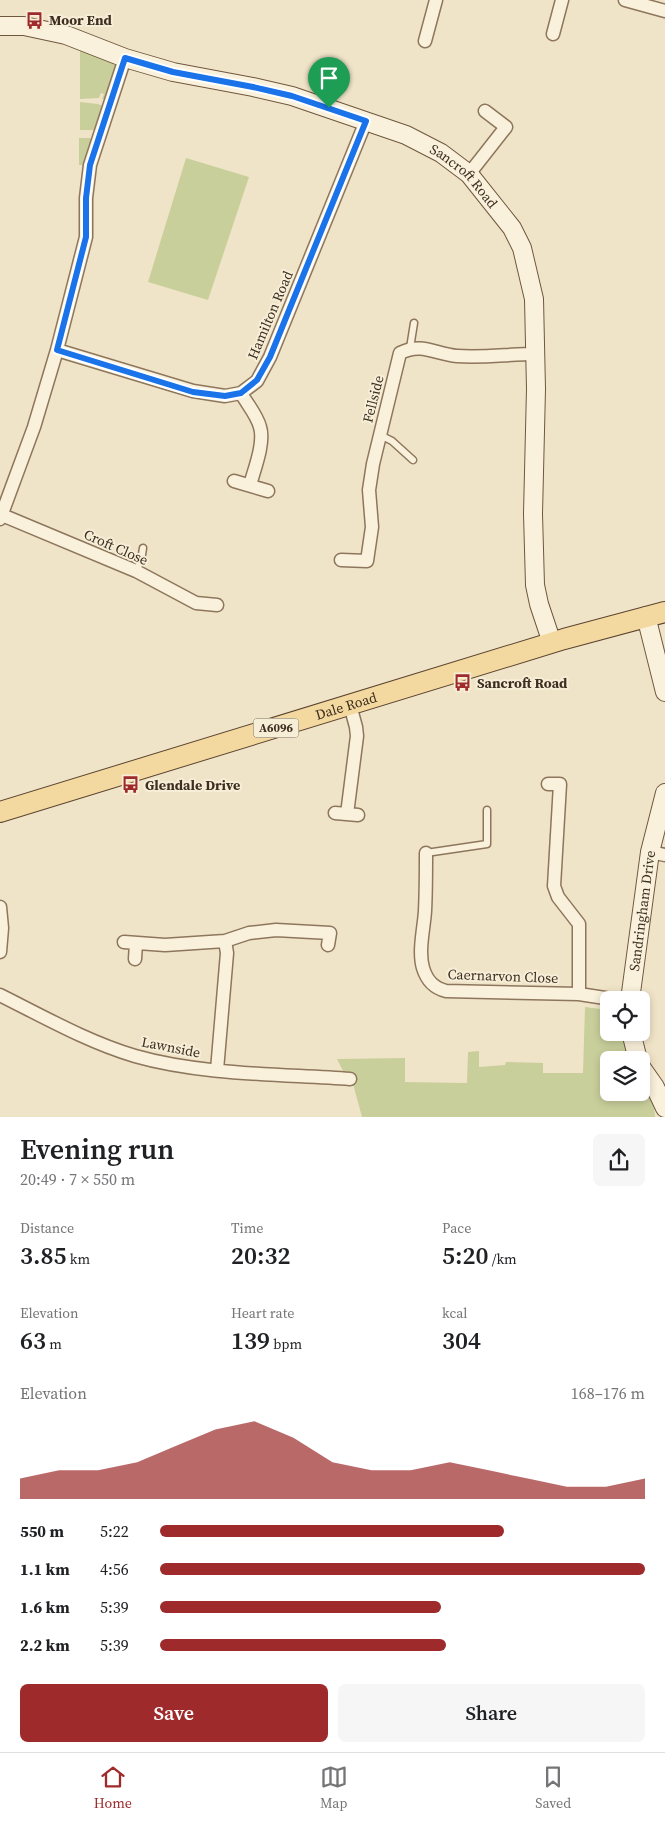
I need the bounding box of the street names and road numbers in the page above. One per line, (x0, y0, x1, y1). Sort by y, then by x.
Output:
street label: Sancroft Road (427, 139, 502, 212)
street label: Hamilton Road (242, 268, 298, 362)
street label: Fellside (357, 373, 389, 425)
street label: Croft Close (81, 524, 151, 570)
street label: Dale Road (313, 687, 379, 725)
road number: A6096 (254, 718, 298, 738)
street label: Sandringham Drive (624, 849, 660, 972)
street label: Caernarvon Close (447, 964, 559, 988)
street label: Lawnside (140, 1031, 202, 1063)

